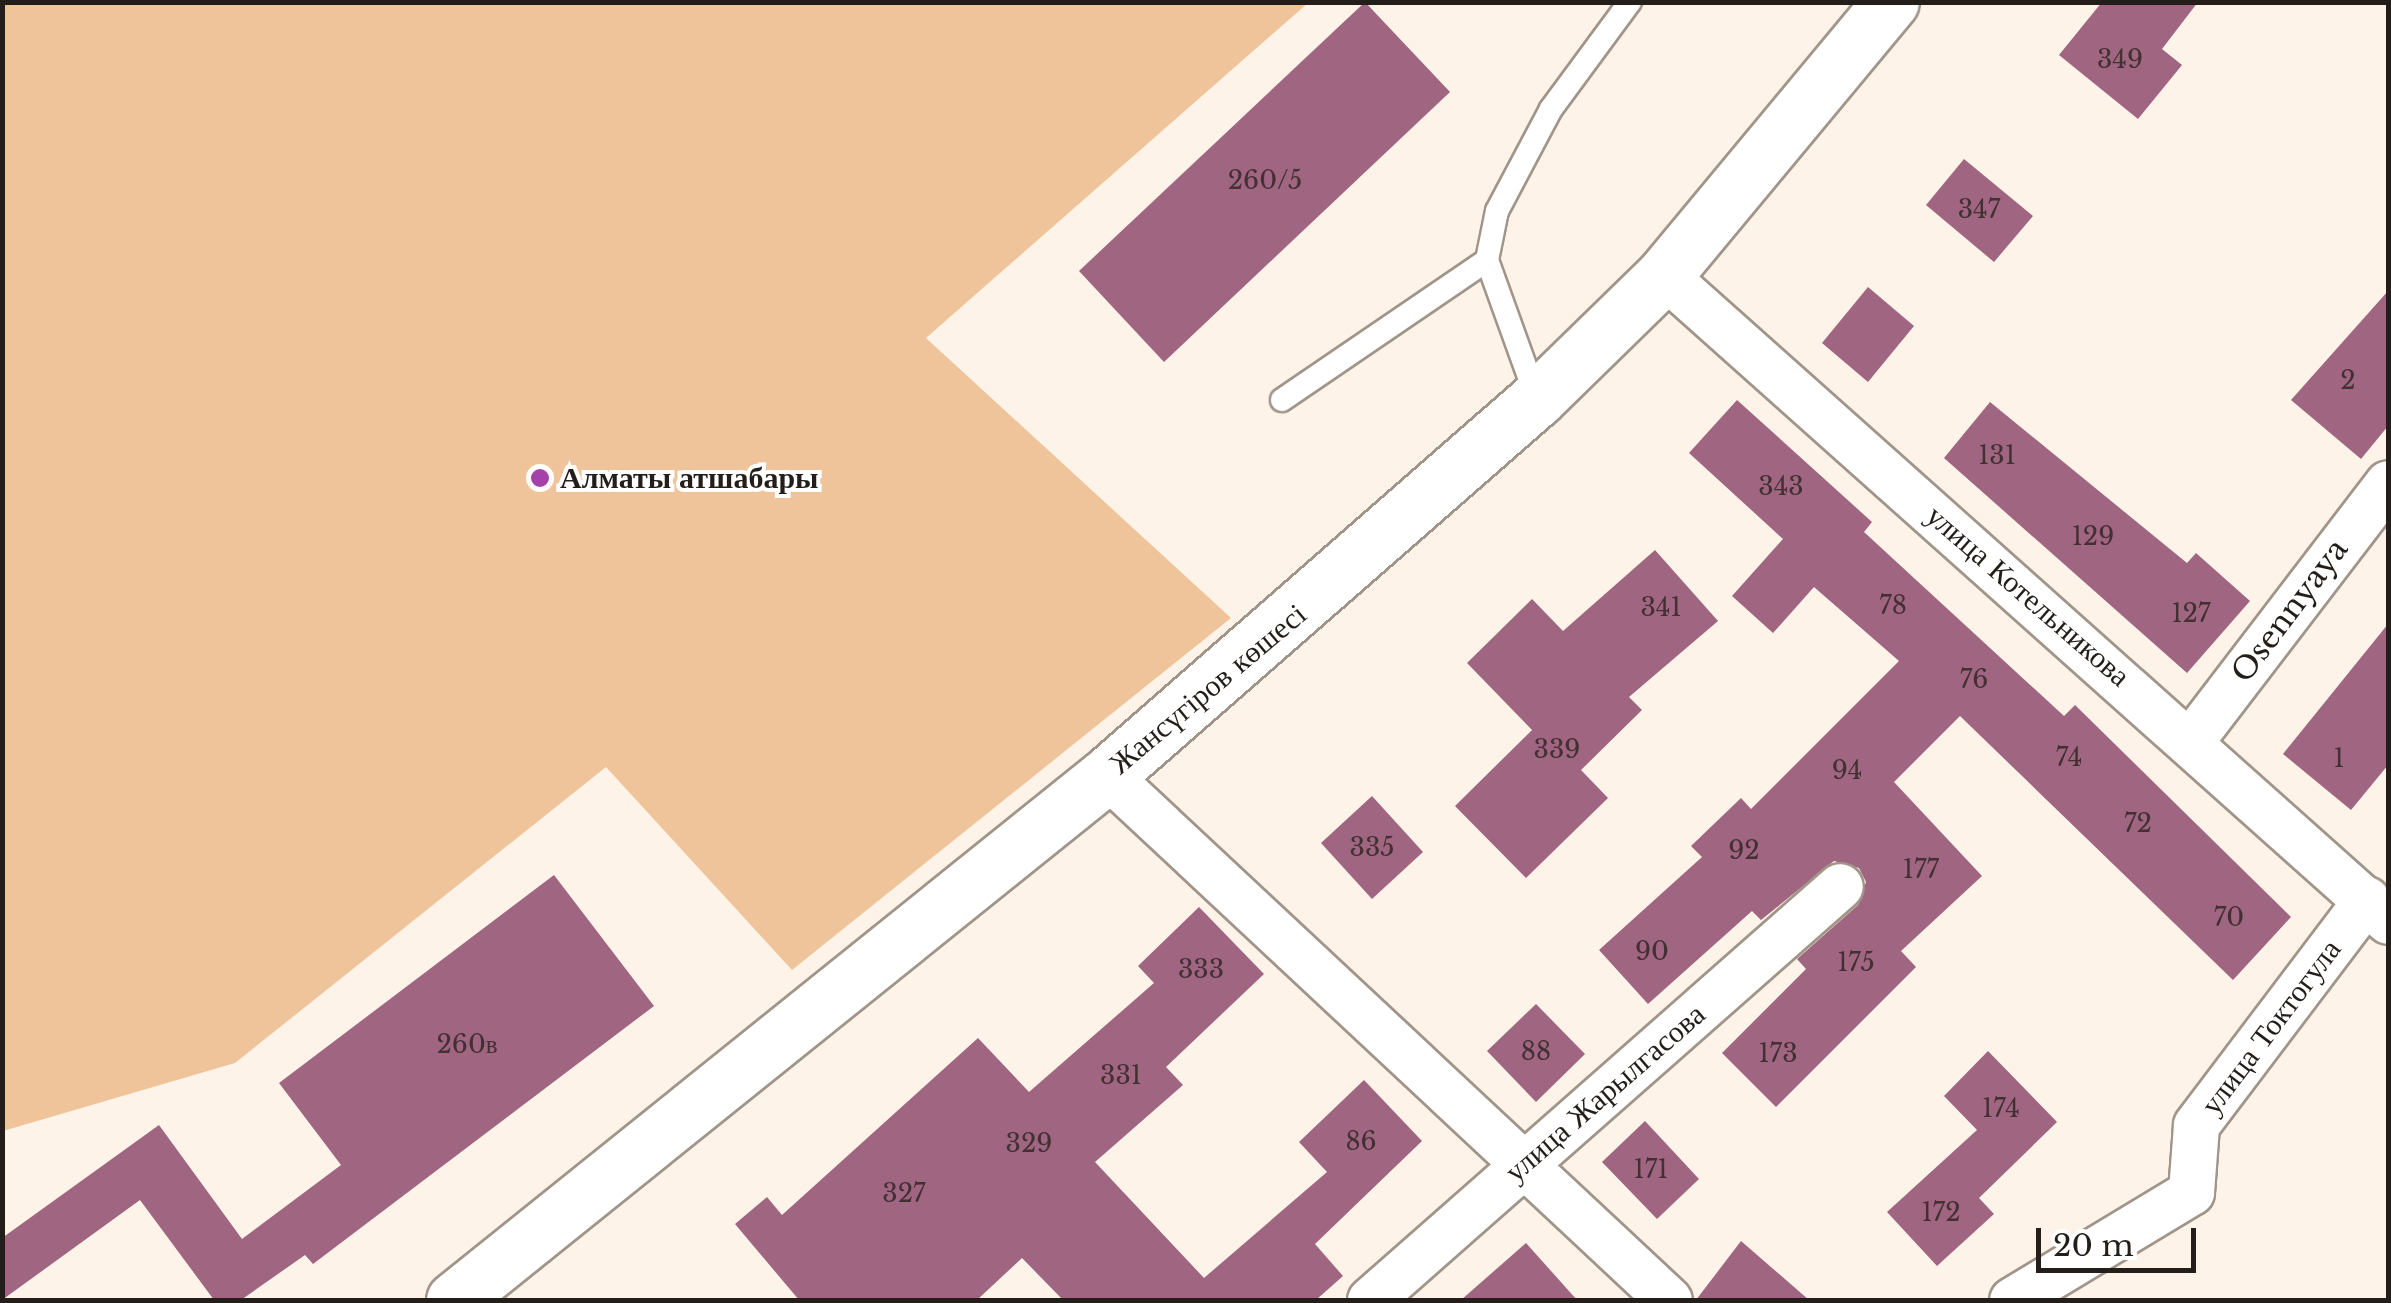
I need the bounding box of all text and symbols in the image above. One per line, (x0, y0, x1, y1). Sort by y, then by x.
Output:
house number: 349 (2097, 45, 2143, 75)
house number: 260/5 (1228, 166, 1302, 196)
house number: 347 (1958, 195, 2000, 225)
house number: 2 (2340, 366, 2356, 396)
house number: 131 (1978, 441, 2016, 471)
place label: Алматы атшабары (560, 460, 818, 496)
marker: Алматы атшабары (529, 467, 551, 489)
house number: 343 (1758, 472, 1804, 502)
street label: улица Котельникова (1919, 498, 2137, 694)
house number: 129 (2072, 522, 2114, 552)
street label: Osennyaya (2224, 532, 2356, 690)
house number: 78 (1879, 591, 1907, 621)
house number: 341 (1640, 593, 1682, 623)
street label: Жансүгіров көшесі (1102, 596, 1314, 782)
house number: 127 (2171, 599, 2211, 629)
house number: 76 (1960, 665, 1988, 695)
house number: 339 (1534, 735, 1580, 765)
house number: 74 (2056, 743, 2082, 773)
house number: 1 (2333, 744, 2345, 774)
house number: 94 (1832, 756, 1862, 786)
house number: 72 (2124, 809, 2152, 839)
house number: 335 (1350, 833, 1394, 863)
house number: 92 (1728, 836, 1760, 866)
house number: 177 (1903, 855, 1939, 885)
house number: 70 (2214, 903, 2244, 933)
street label: улица Токтогула (2193, 932, 2349, 1122)
house number: 90 (1635, 937, 1669, 967)
house number: 175 (1837, 948, 1875, 978)
house number: 333 (1178, 955, 1224, 985)
street label: улица Жарылгасова (1498, 996, 1712, 1190)
house number: 260в (436, 1030, 498, 1060)
house number: 88 (1521, 1037, 1551, 1067)
house number: 173 (1758, 1039, 1798, 1069)
house number: 331 (1100, 1061, 1142, 1091)
house number: 174 (1982, 1094, 2020, 1124)
house number: 86 (1345, 1127, 1377, 1157)
house number: 329 (1006, 1129, 1052, 1159)
house number: 171 (1634, 1155, 1668, 1185)
house number: 327 (882, 1179, 926, 1209)
house number: 172 (1921, 1198, 1961, 1228)
scale bar (2041, 1208, 2201, 1270)
text: 20 m (2053, 1227, 2134, 1264)

